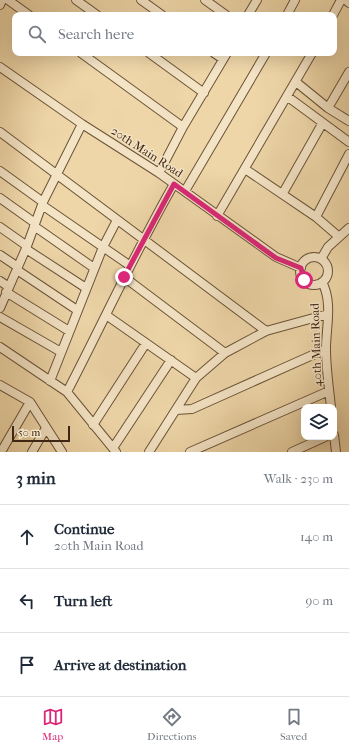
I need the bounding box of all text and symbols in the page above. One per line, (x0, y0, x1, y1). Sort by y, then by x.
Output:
search box (12, 12, 337, 56)
icon: search (26, 23, 48, 45)
text: Search here (58, 25, 134, 43)
street label: 20th Main Road (109, 124, 186, 181)
route end (115, 268, 133, 286)
route start (295, 271, 313, 289)
street label: 40th Main Road (308, 303, 324, 387)
map controls (301, 404, 337, 440)
button: layers (301, 404, 337, 440)
scale bar (12, 424, 70, 443)
text: 50 m (18, 426, 40, 439)
text: 3 min (16, 468, 56, 488)
text: Walk · 230 m (264, 471, 333, 486)
text: Continue (54, 520, 114, 538)
icon: ahead (16, 526, 38, 548)
text: 140 m (300, 529, 333, 544)
text: 20th Main Road (54, 538, 144, 553)
icon: left (16, 590, 38, 612)
text: Turn left (54, 592, 112, 610)
text: 90 m (305, 593, 333, 608)
icon: arrive (16, 654, 38, 676)
text: Arrive at destination (54, 656, 186, 674)
tab: Map (42, 706, 64, 743)
tab: Directions (147, 706, 197, 743)
tab: Saved (280, 706, 307, 743)

